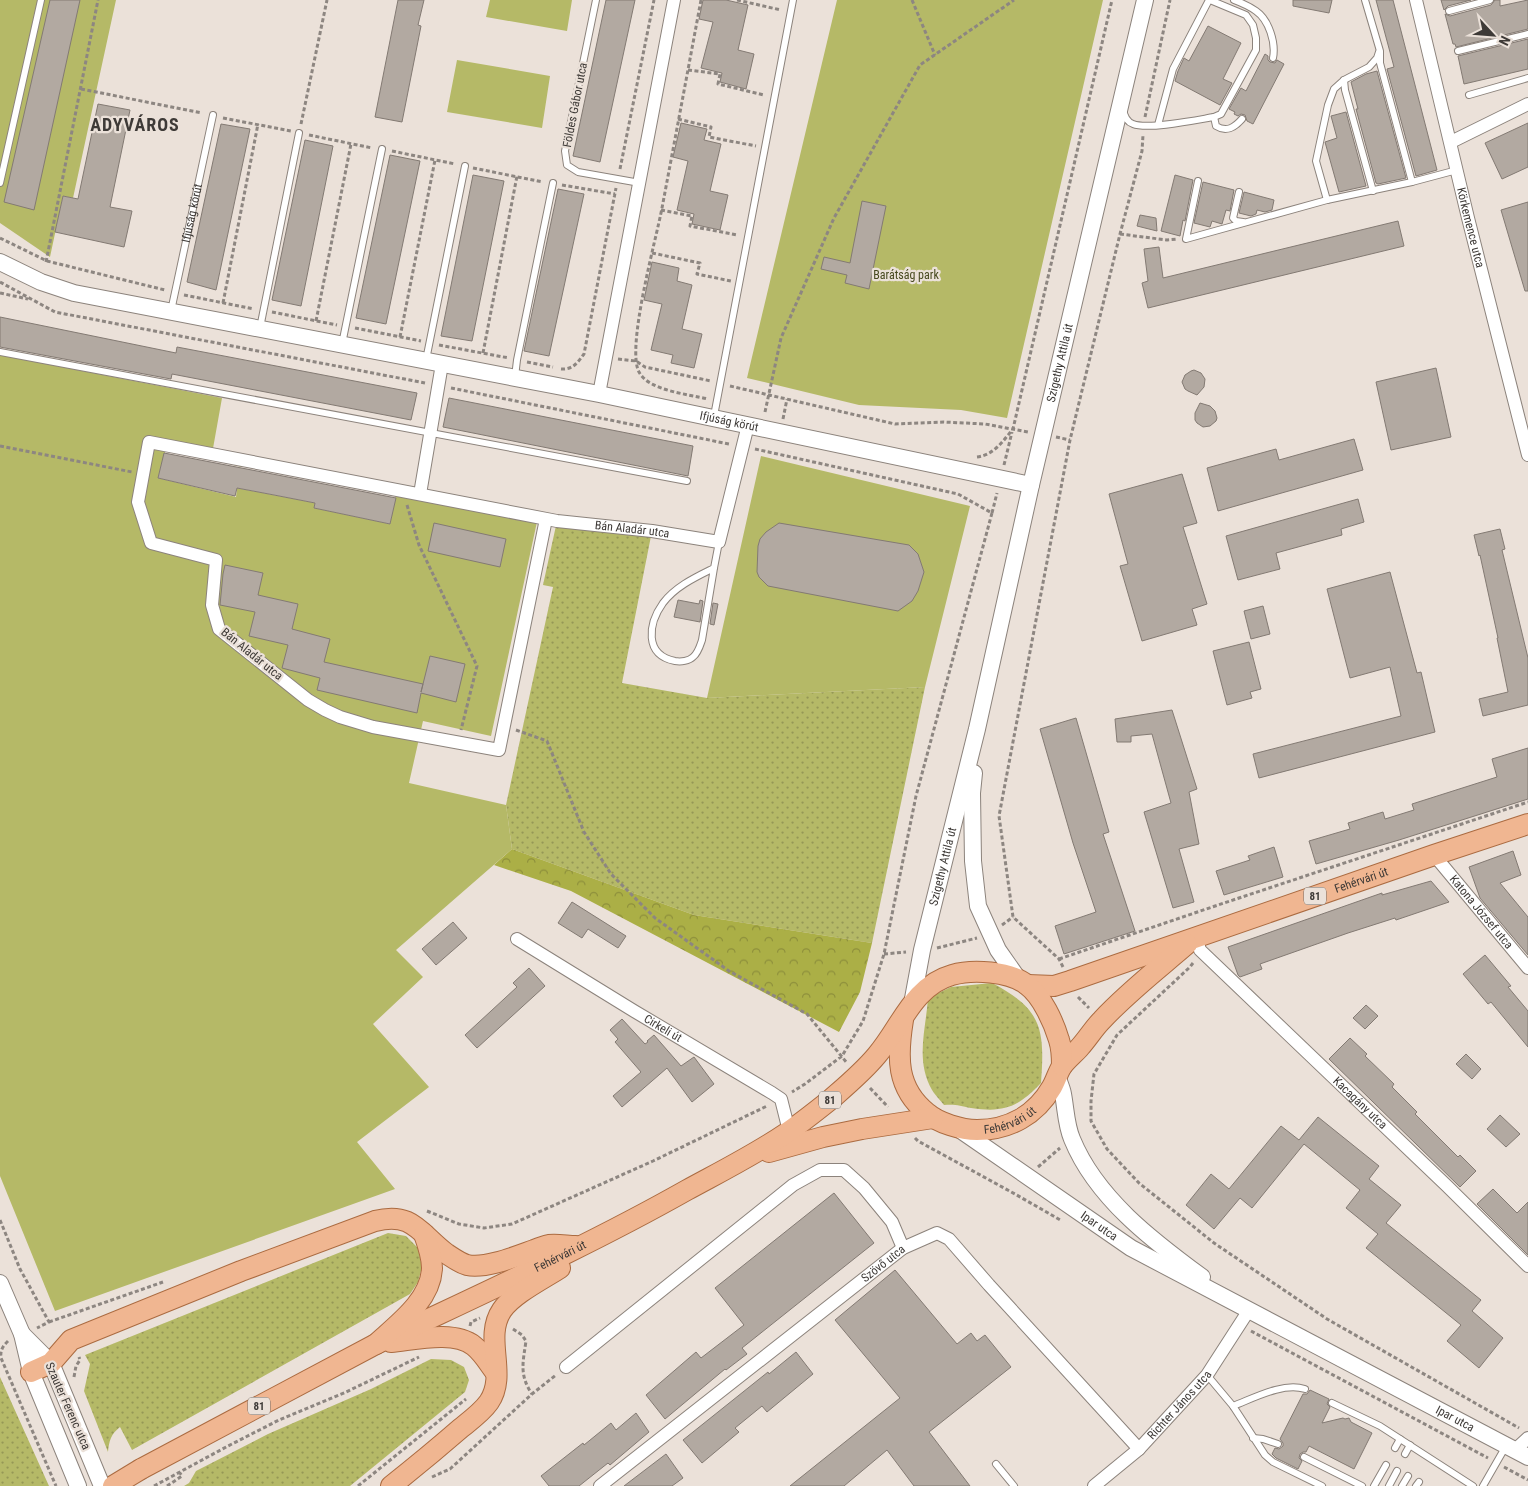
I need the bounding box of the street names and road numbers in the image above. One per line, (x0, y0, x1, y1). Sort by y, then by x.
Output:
street label: Földes Gábor utca (560, 61, 590, 149)
street label: Ifjúság körút (179, 182, 205, 244)
street label: Körkemence utca (1454, 186, 1487, 269)
street label: Szigethy Attila út (1044, 322, 1076, 404)
street label: Ifjúság körút (698, 408, 760, 435)
street label: Bán Aladár utca (594, 518, 671, 541)
street label: Bán Aladár utca (218, 625, 286, 683)
street label: Szigethy Attila út (926, 825, 959, 907)
street label: Fehérvári út (1333, 864, 1390, 896)
street label: Katona József utca (1447, 872, 1516, 952)
road number: 81 (1304, 888, 1326, 904)
street label: Cirkeli út (641, 1011, 685, 1045)
street label: Kacagány utca (1330, 1074, 1390, 1132)
road number: 81 (819, 1092, 841, 1108)
street label: Fehérvári út (983, 1103, 1039, 1137)
street label: Ipar utca (1078, 1208, 1120, 1244)
street label: Fehérvári út (532, 1237, 589, 1275)
street label: Szövő utca (858, 1242, 908, 1285)
street label: Szauter Ferenc utca (43, 1360, 94, 1452)
street label: Richter János utca (1144, 1368, 1215, 1442)
road number: 81 (248, 1398, 270, 1414)
street label: Ipar utca (1433, 1403, 1477, 1435)

